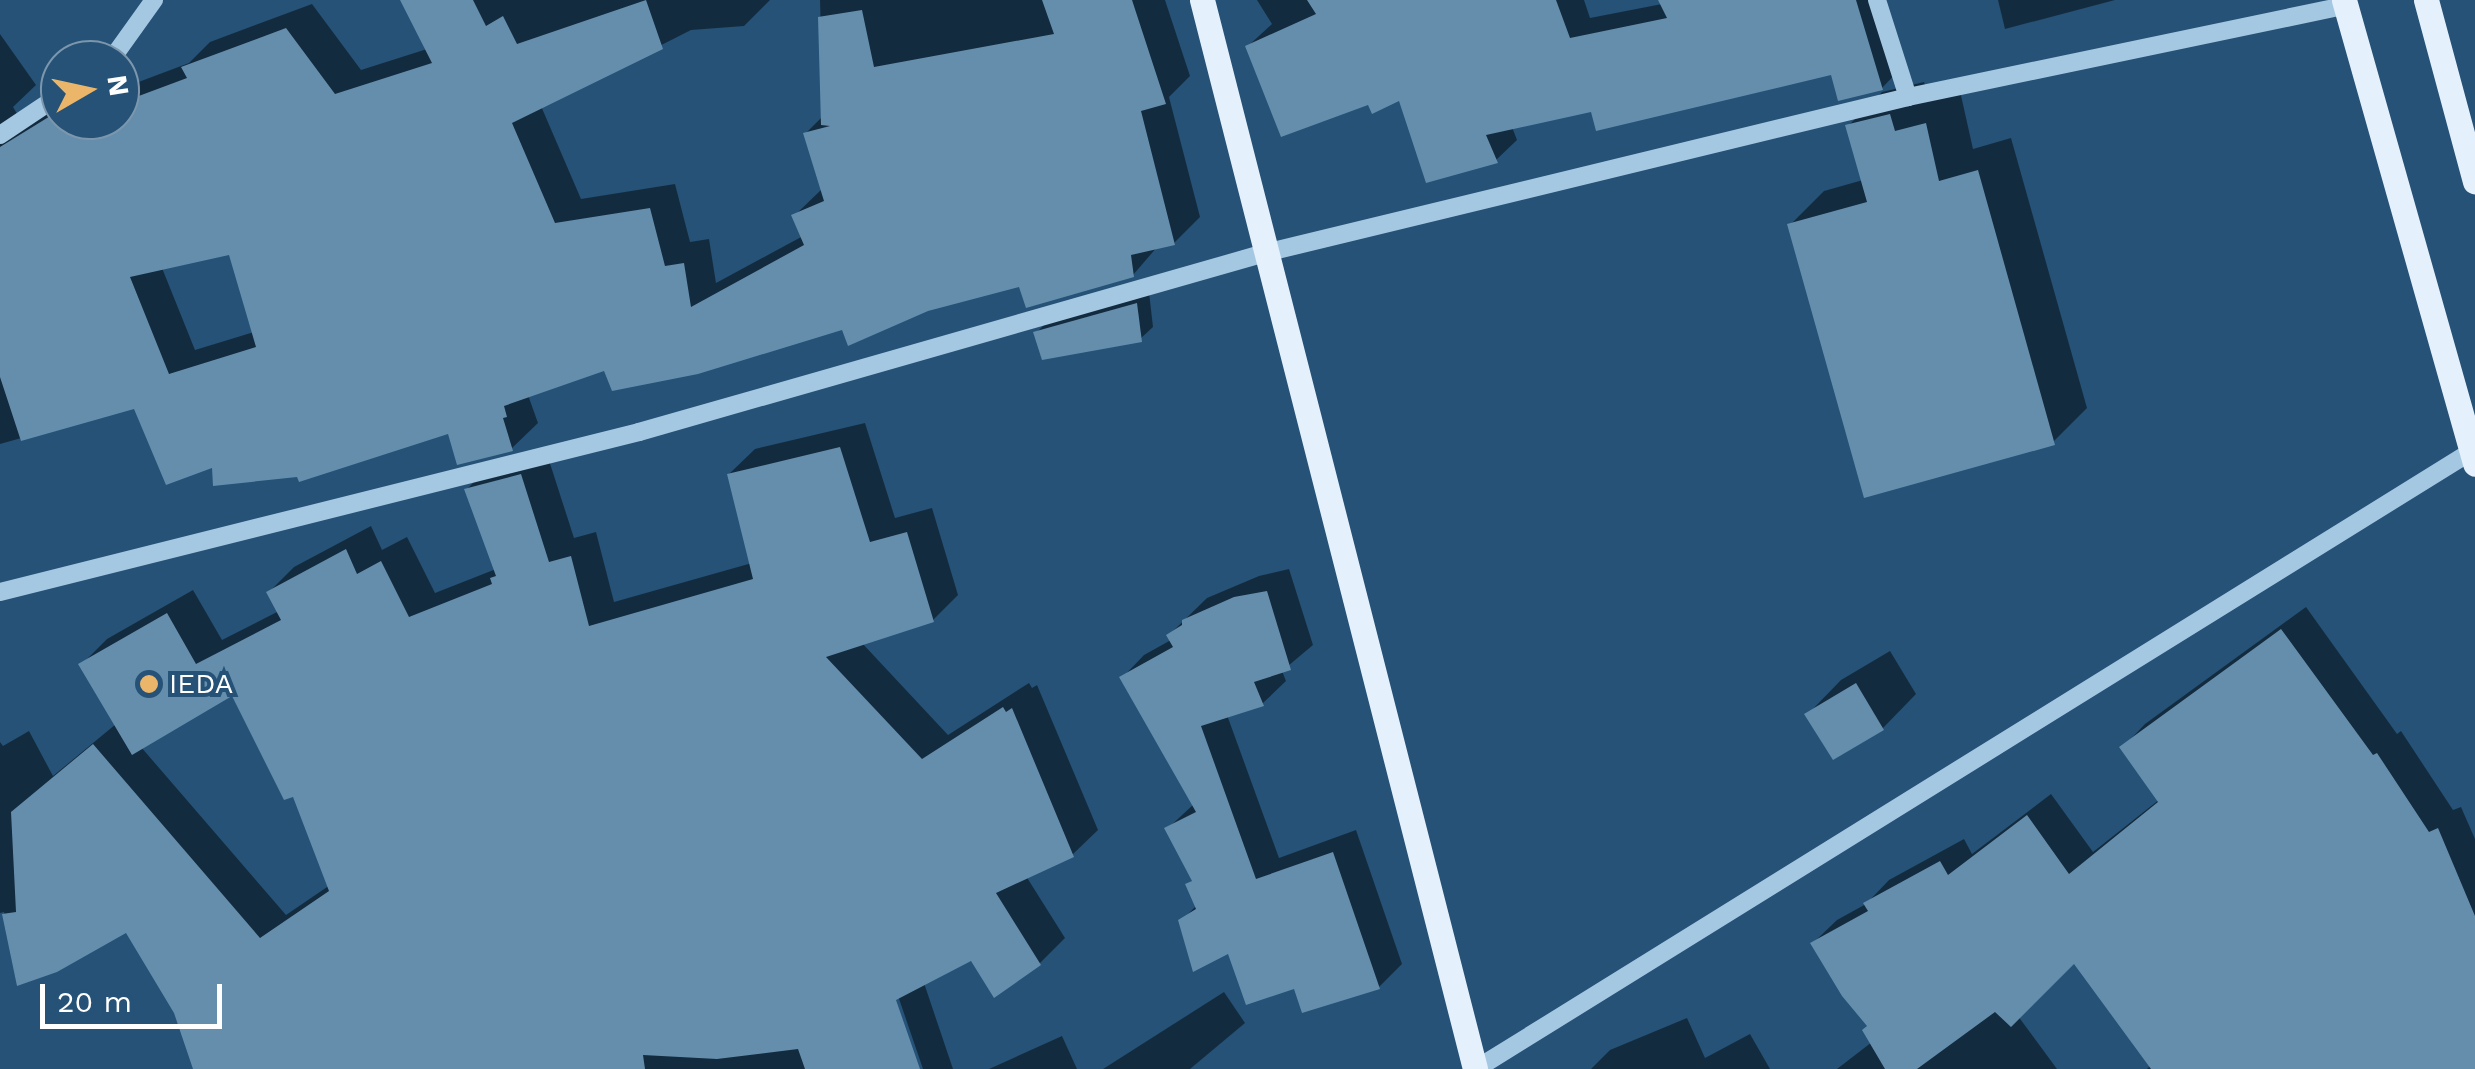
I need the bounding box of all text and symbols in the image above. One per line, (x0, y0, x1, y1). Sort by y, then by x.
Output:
north arrow (40, 40, 140, 140)
text: N (100, 73, 136, 98)
place label: IEDA (169, 667, 233, 701)
marker: IEDA (138, 673, 160, 695)
scale bar (45, 964, 228, 1026)
text: 20 m (57, 984, 132, 1019)

